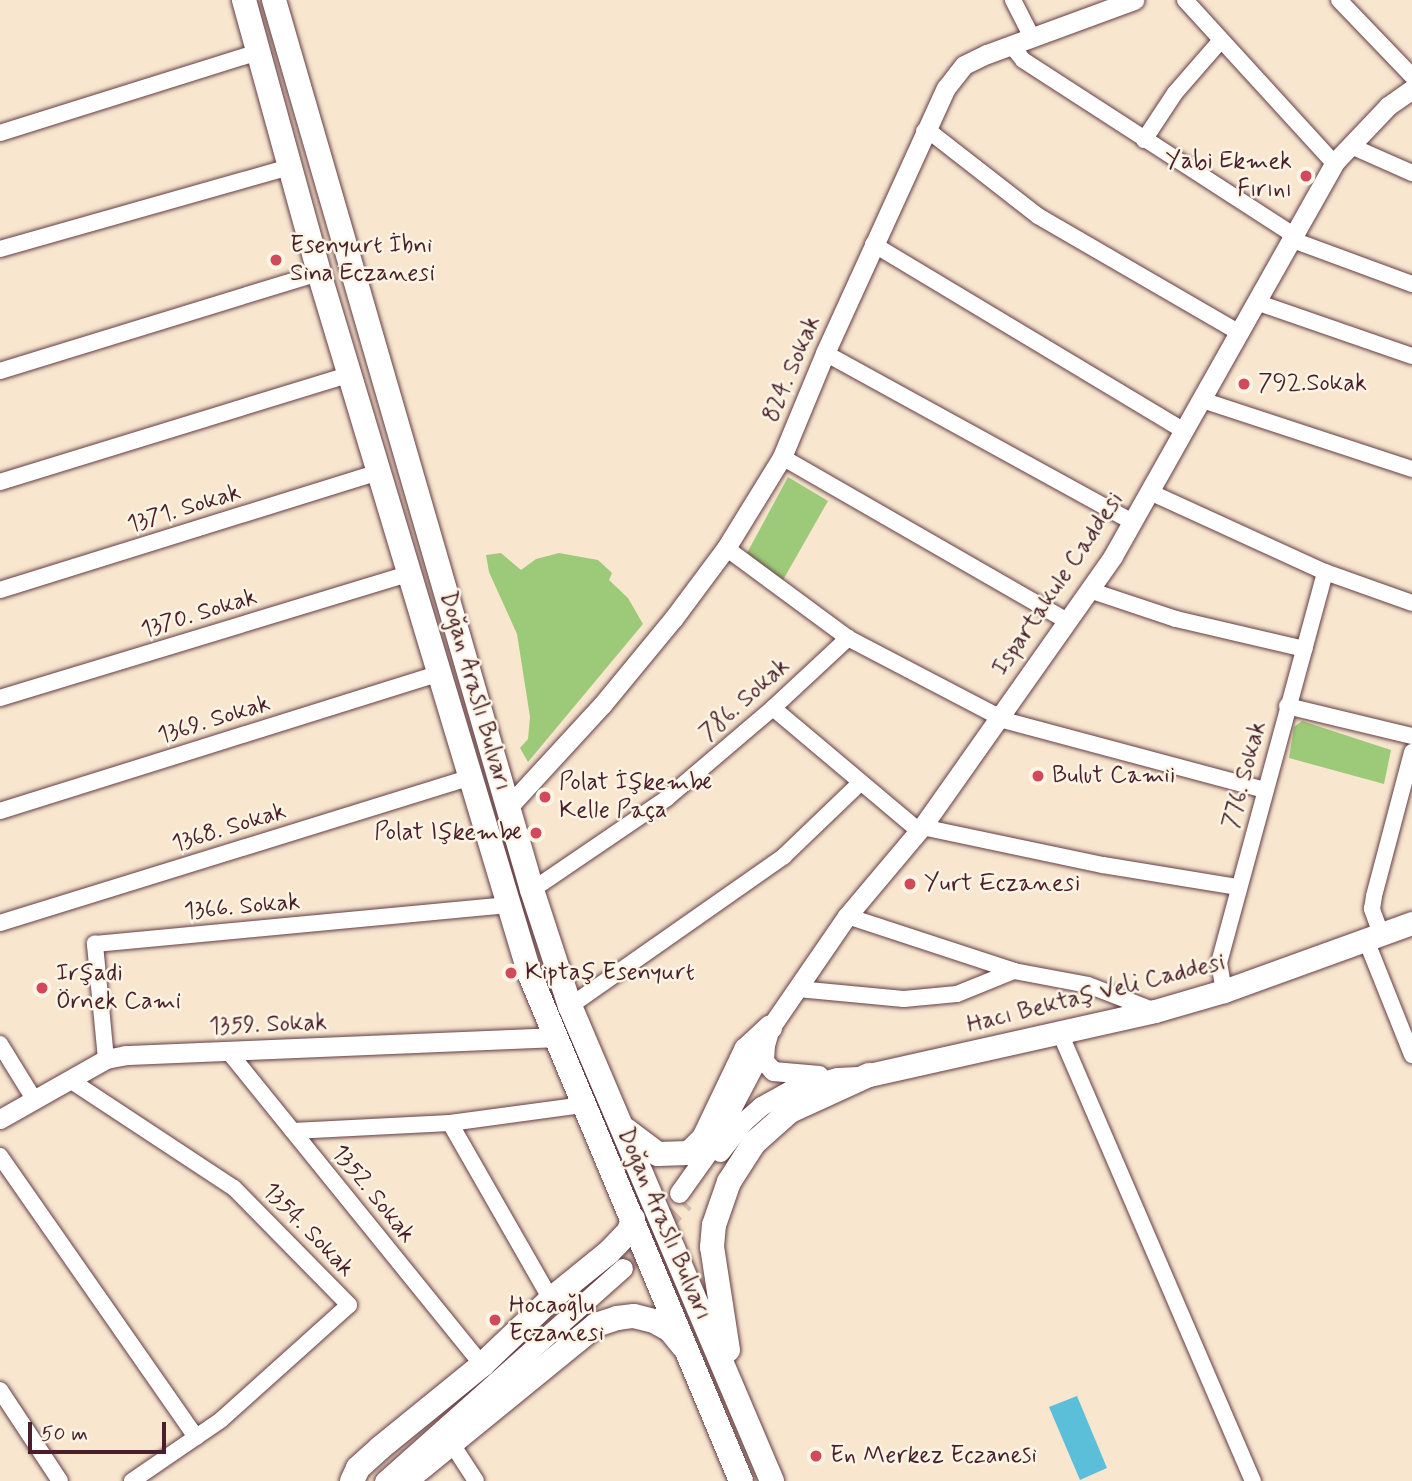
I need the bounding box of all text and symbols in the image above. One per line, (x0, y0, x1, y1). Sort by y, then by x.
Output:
place label: Yabi Ekmek Fırını (1166, 148, 1292, 204)
marker: Yabi Ekmek Fırını (1298, 168, 1314, 184)
place label: Esenyurt İbni Sina Eczanesi (290, 232, 435, 288)
marker: Esenyurt İbni Sina Eczanesi (268, 252, 284, 268)
street label: 824. Sokak (757, 312, 827, 426)
place label: 792.Sokak (1258, 370, 1367, 398)
marker: 792.Sokak (1236, 376, 1252, 392)
street label: 1371. Sokak (124, 478, 244, 540)
street label: Ispartakule Caddesi (987, 488, 1129, 680)
street label: 1370. Sokak (137, 583, 261, 645)
street label: Doğan Araslı Bulvarı (433, 589, 517, 793)
street label: 786. Sokak (694, 652, 796, 748)
street label: 1369. Sokak (154, 689, 274, 751)
street label: 776. Sokak (1217, 718, 1273, 832)
place label: Bulut Camii (1052, 762, 1174, 790)
marker: Bulut Camii (1030, 768, 1046, 784)
place label: Polat İşkembe Kelle Paça (559, 769, 712, 825)
marker: Polat İşkembe Kelle Paça (537, 789, 553, 805)
street label: 1368. Sokak (168, 797, 290, 859)
place label: Polat Işkembe (369, 819, 522, 847)
marker: Polat Işkembe (528, 825, 544, 841)
place label: Yurt Eczanesi (924, 870, 1074, 898)
marker: Yurt Eczanesi (902, 876, 918, 892)
street label: 1366. Sokak (183, 888, 301, 926)
street label: Hacı Bektaş Veli Caddesi (964, 948, 1228, 1040)
place label: Kiptaş Esenyurt (525, 959, 695, 987)
place label: Irşadi Örnek Cami (56, 960, 182, 1016)
marker: Kiptaş Esenyurt (503, 965, 519, 981)
marker: Irşadi Örnek Cami (34, 980, 50, 996)
street label: 1359. Sokak (208, 1009, 328, 1041)
street label: Doğan Araslı Bulvarı (611, 1125, 717, 1323)
street label: 1352. Sokak (325, 1139, 421, 1249)
street label: 1354. Sokak (256, 1177, 360, 1283)
place label: Hocaoğlu Eczanesi (509, 1292, 604, 1348)
marker: Hocaoğlu Eczanesi (487, 1312, 503, 1328)
scale bar (32, 1408, 170, 1452)
text: 50 m (41, 1420, 88, 1448)
place label: En Merkez Eczanesi (830, 1442, 1042, 1470)
marker: En Merkez Eczanesi (808, 1448, 824, 1464)

